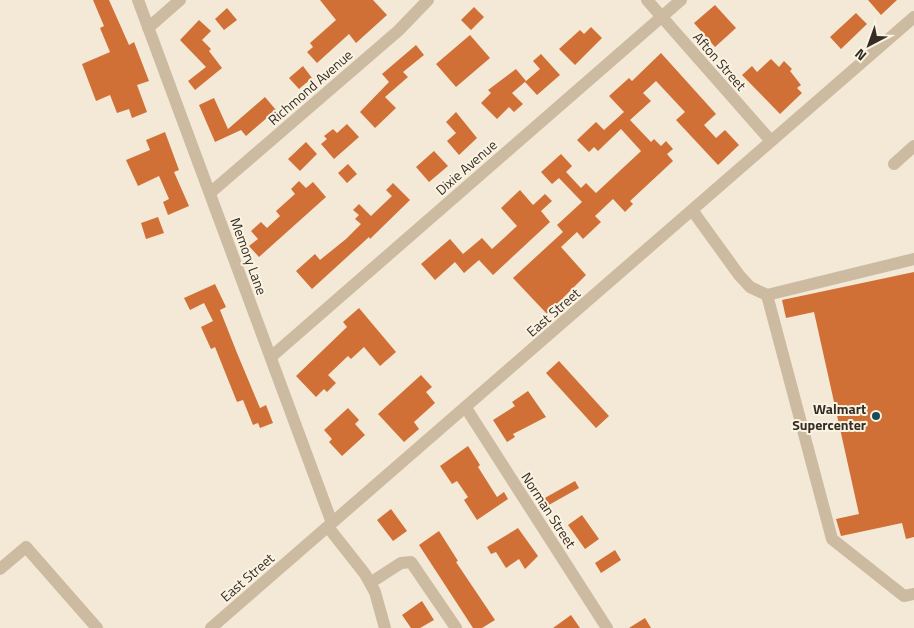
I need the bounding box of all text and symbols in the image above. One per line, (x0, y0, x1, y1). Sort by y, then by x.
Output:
north arrow (844, 20, 894, 70)
street label: Afton Street (688, 27, 752, 95)
street label: Richmond Avenue (263, 44, 357, 130)
text: N (850, 44, 871, 66)
street label: Dixie Avenue (431, 134, 501, 200)
street label: Memory Lane (225, 214, 273, 298)
street label: East Street (521, 283, 585, 341)
place label: Walmart Supercenter (792, 398, 866, 435)
marker: Walmart Supercenter (870, 410, 882, 422)
street label: Norman Street (516, 468, 582, 552)
street label: East Street (215, 548, 279, 606)

